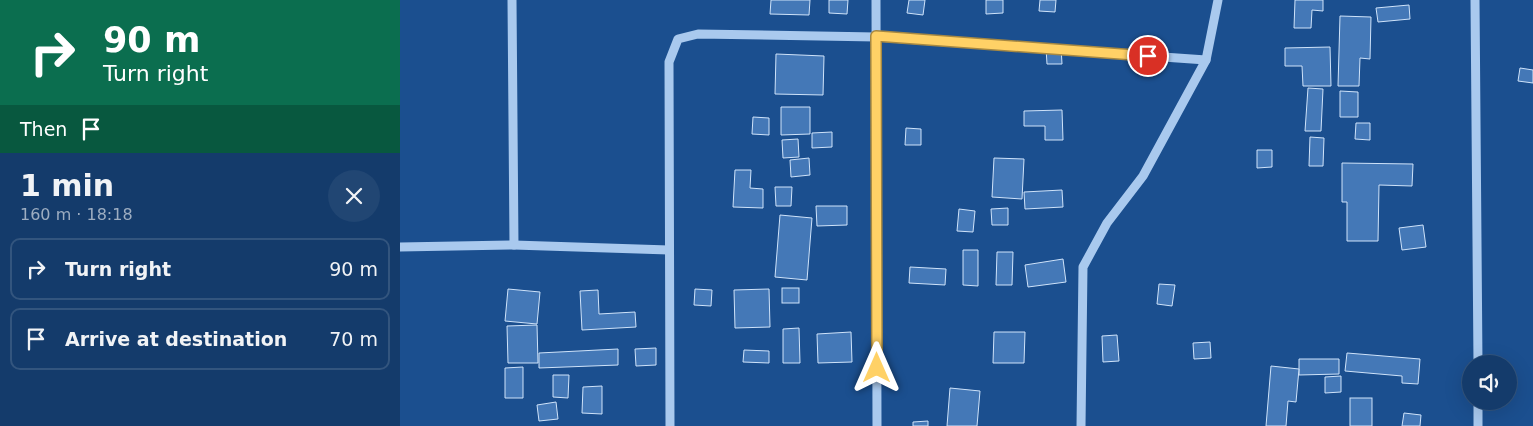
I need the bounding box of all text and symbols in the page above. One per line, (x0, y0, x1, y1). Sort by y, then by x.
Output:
icon: right (20, 20, 85, 85)
text: 90 m (103, 20, 200, 60)
pin (1127, 35, 1169, 77)
icon: arrive (1134, 42, 1162, 70)
text: Turn right (103, 61, 208, 86)
icon: arrive (77, 115, 105, 143)
text: Then (20, 118, 67, 140)
text: 1 min (20, 168, 114, 203)
button: close (328, 170, 380, 222)
text: 160 m · 18:18 (20, 205, 133, 224)
icon: right (22, 255, 50, 283)
text: Turn right (65, 258, 171, 280)
text: 90 m (329, 258, 378, 280)
icon: arrive (22, 325, 50, 353)
text: Arrive at destination (65, 328, 287, 350)
text: 70 m (329, 328, 378, 350)
position arrow (850, 341, 902, 393)
map controls (1462, 355, 1517, 410)
button: sound (1462, 355, 1517, 410)

